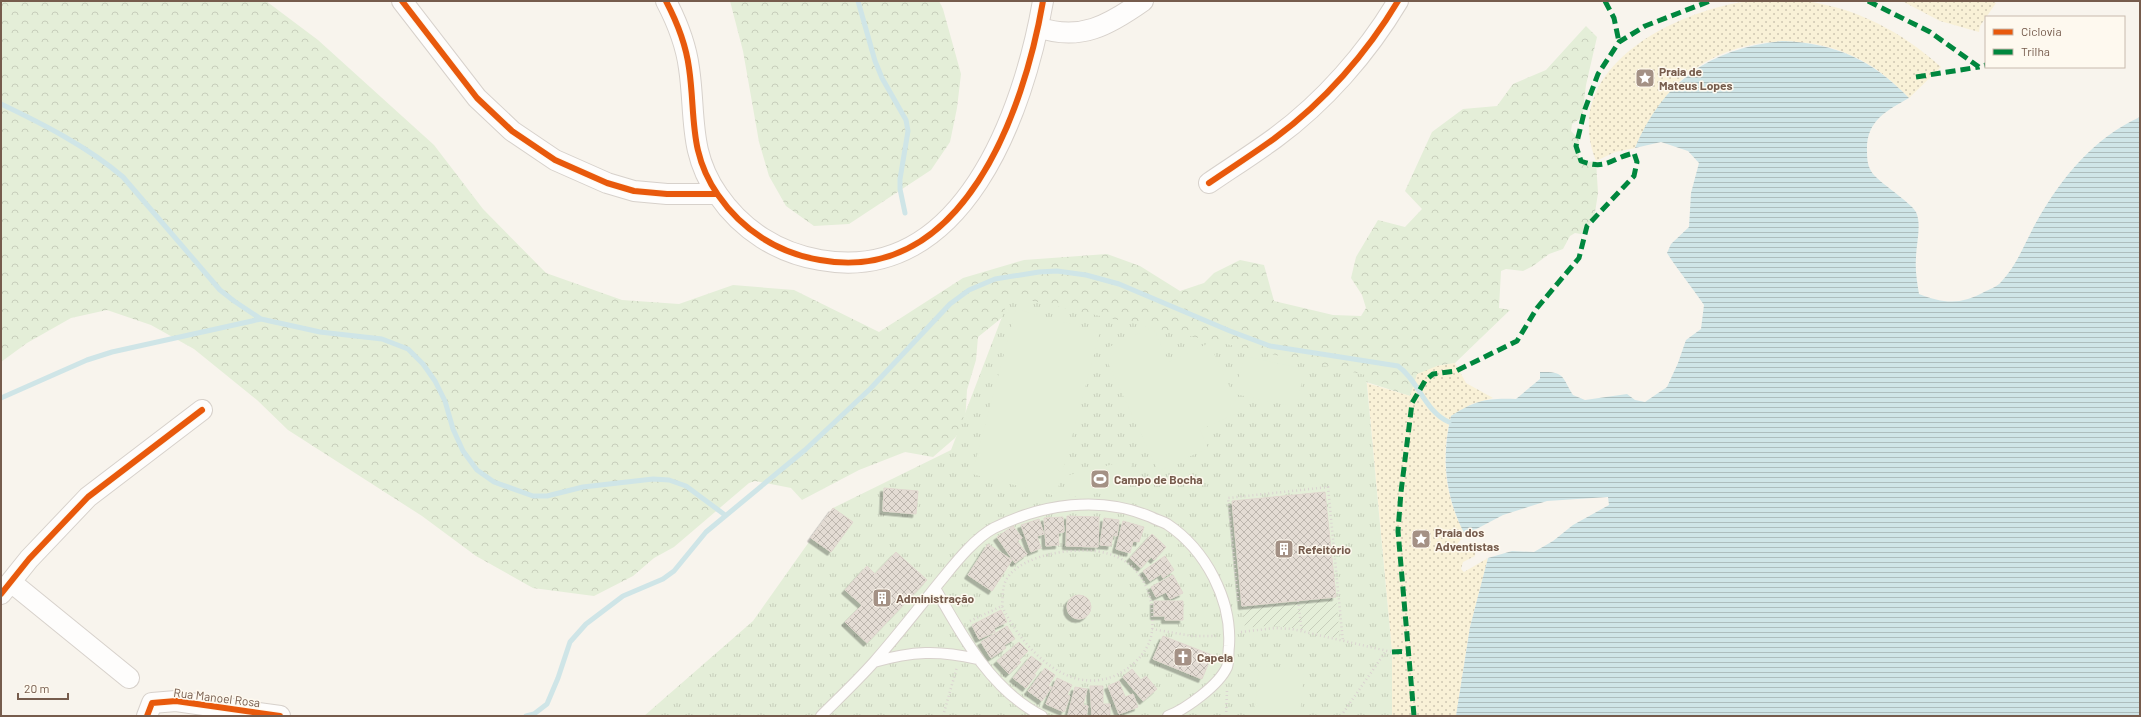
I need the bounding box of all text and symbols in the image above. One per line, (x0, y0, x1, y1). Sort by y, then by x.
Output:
legend (1985, 16, 2125, 68)
text: Ciclovia (2021, 24, 2062, 38)
text: Trilha (2021, 44, 2050, 58)
place label: Praia de Mateus Lopes (1659, 64, 1733, 92)
place icon: Praia de Mateus Lopes (1634, 67, 1656, 89)
sports icon: Campo de Bocha (1089, 468, 1111, 490)
place label: Campo de Bocha (1114, 472, 1203, 486)
place label: Praia dos Adventistas (1435, 525, 1499, 553)
place icon: Praia dos Adventistas (1410, 528, 1432, 550)
building icon: Refeitório (1273, 538, 1295, 560)
place label: Refeitório (1298, 542, 1351, 556)
building icon: Administração (871, 587, 893, 609)
place label: Administração (896, 591, 975, 605)
church icon: Capela (1172, 646, 1194, 668)
place label: Capela (1197, 650, 1233, 664)
scale bar (18, 675, 68, 701)
text: 20 m (24, 681, 50, 695)
street label: Rua Manoel Rosa (173, 685, 261, 709)

